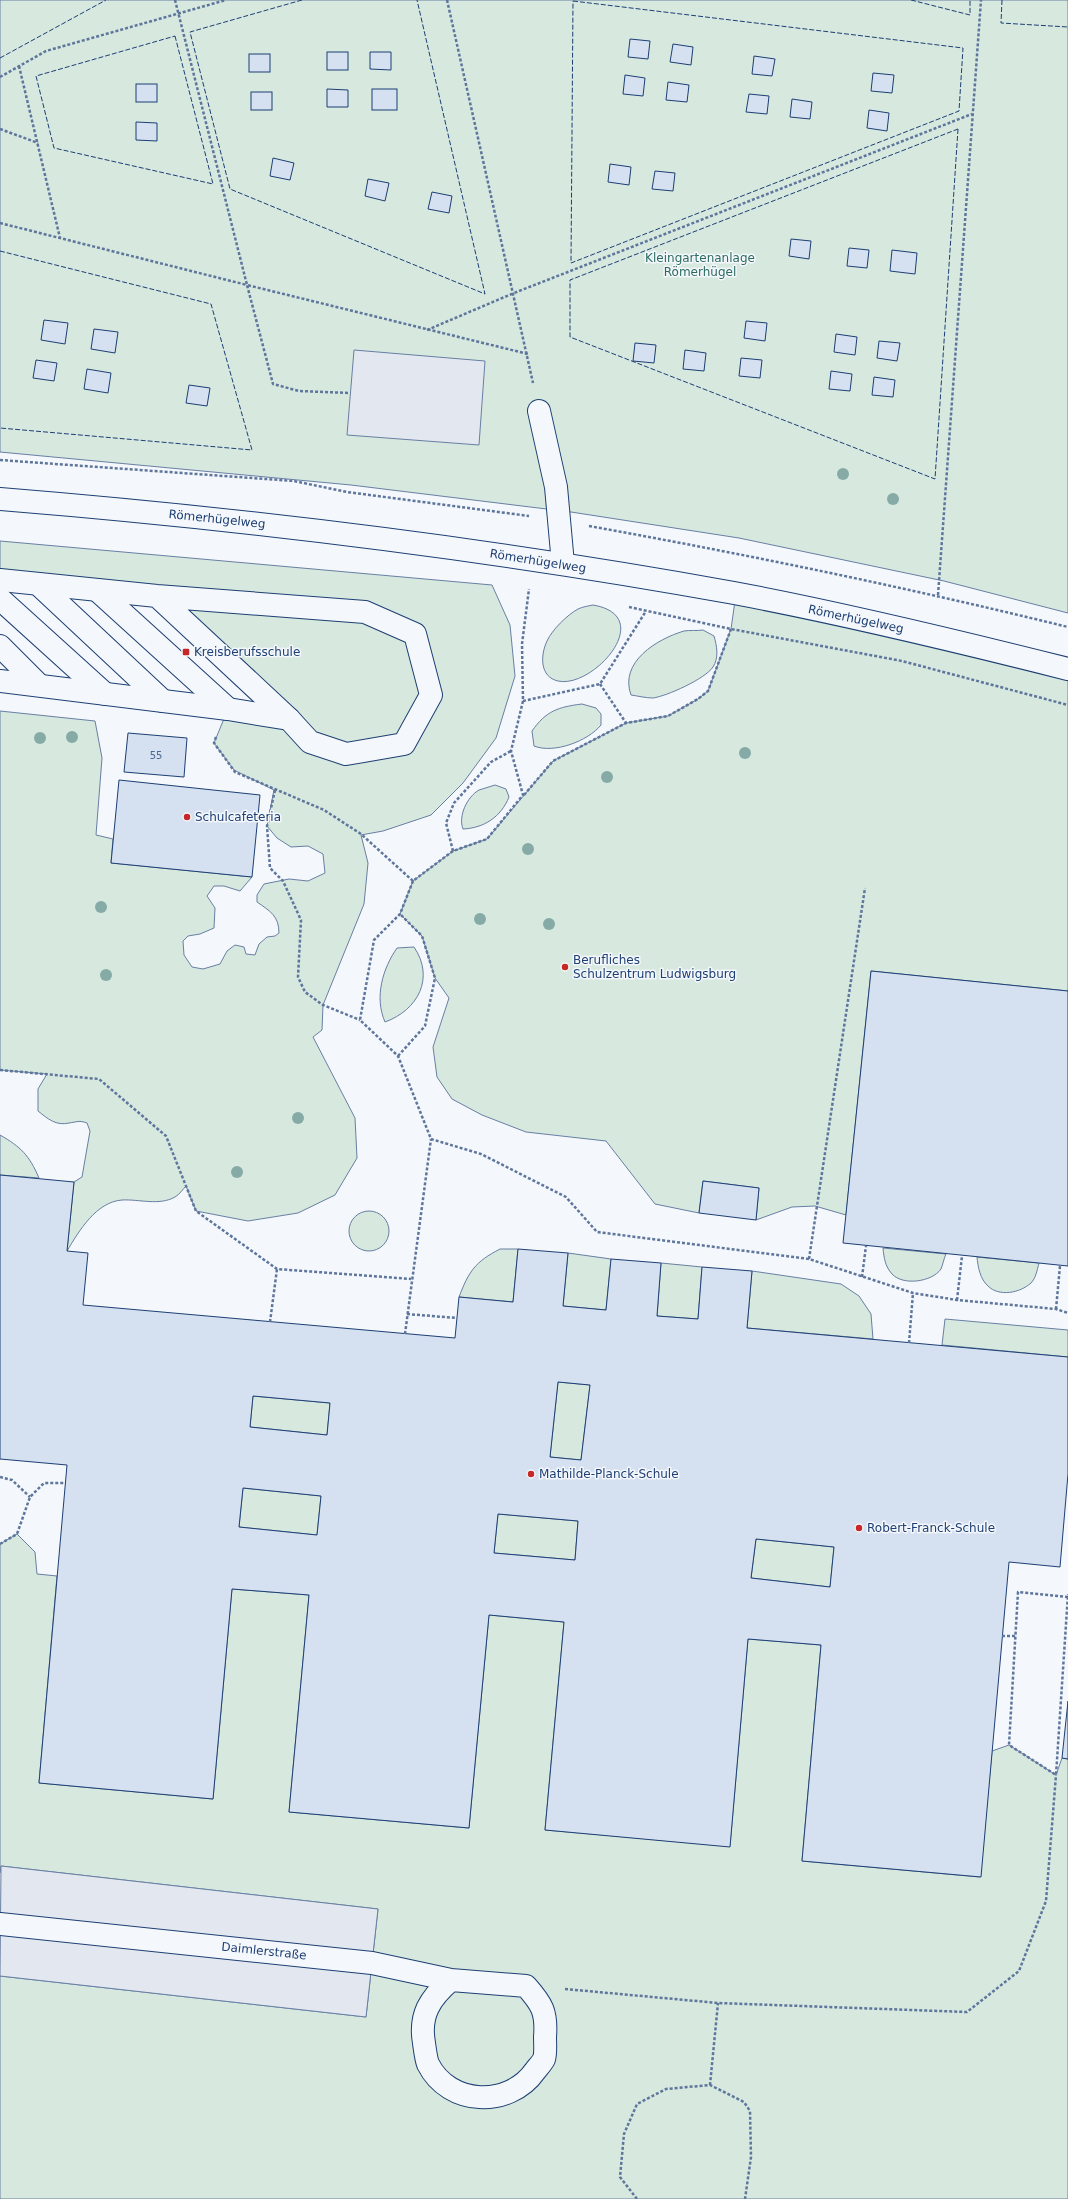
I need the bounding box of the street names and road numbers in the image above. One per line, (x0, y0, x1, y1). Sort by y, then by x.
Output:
street label: Römerhügelweg (168, 507, 266, 531)
street label: Römerhügelweg (489, 546, 587, 576)
street label: Römerhügelweg (807, 602, 905, 636)
street label: Daimlerstraße (221, 1940, 307, 1962)

